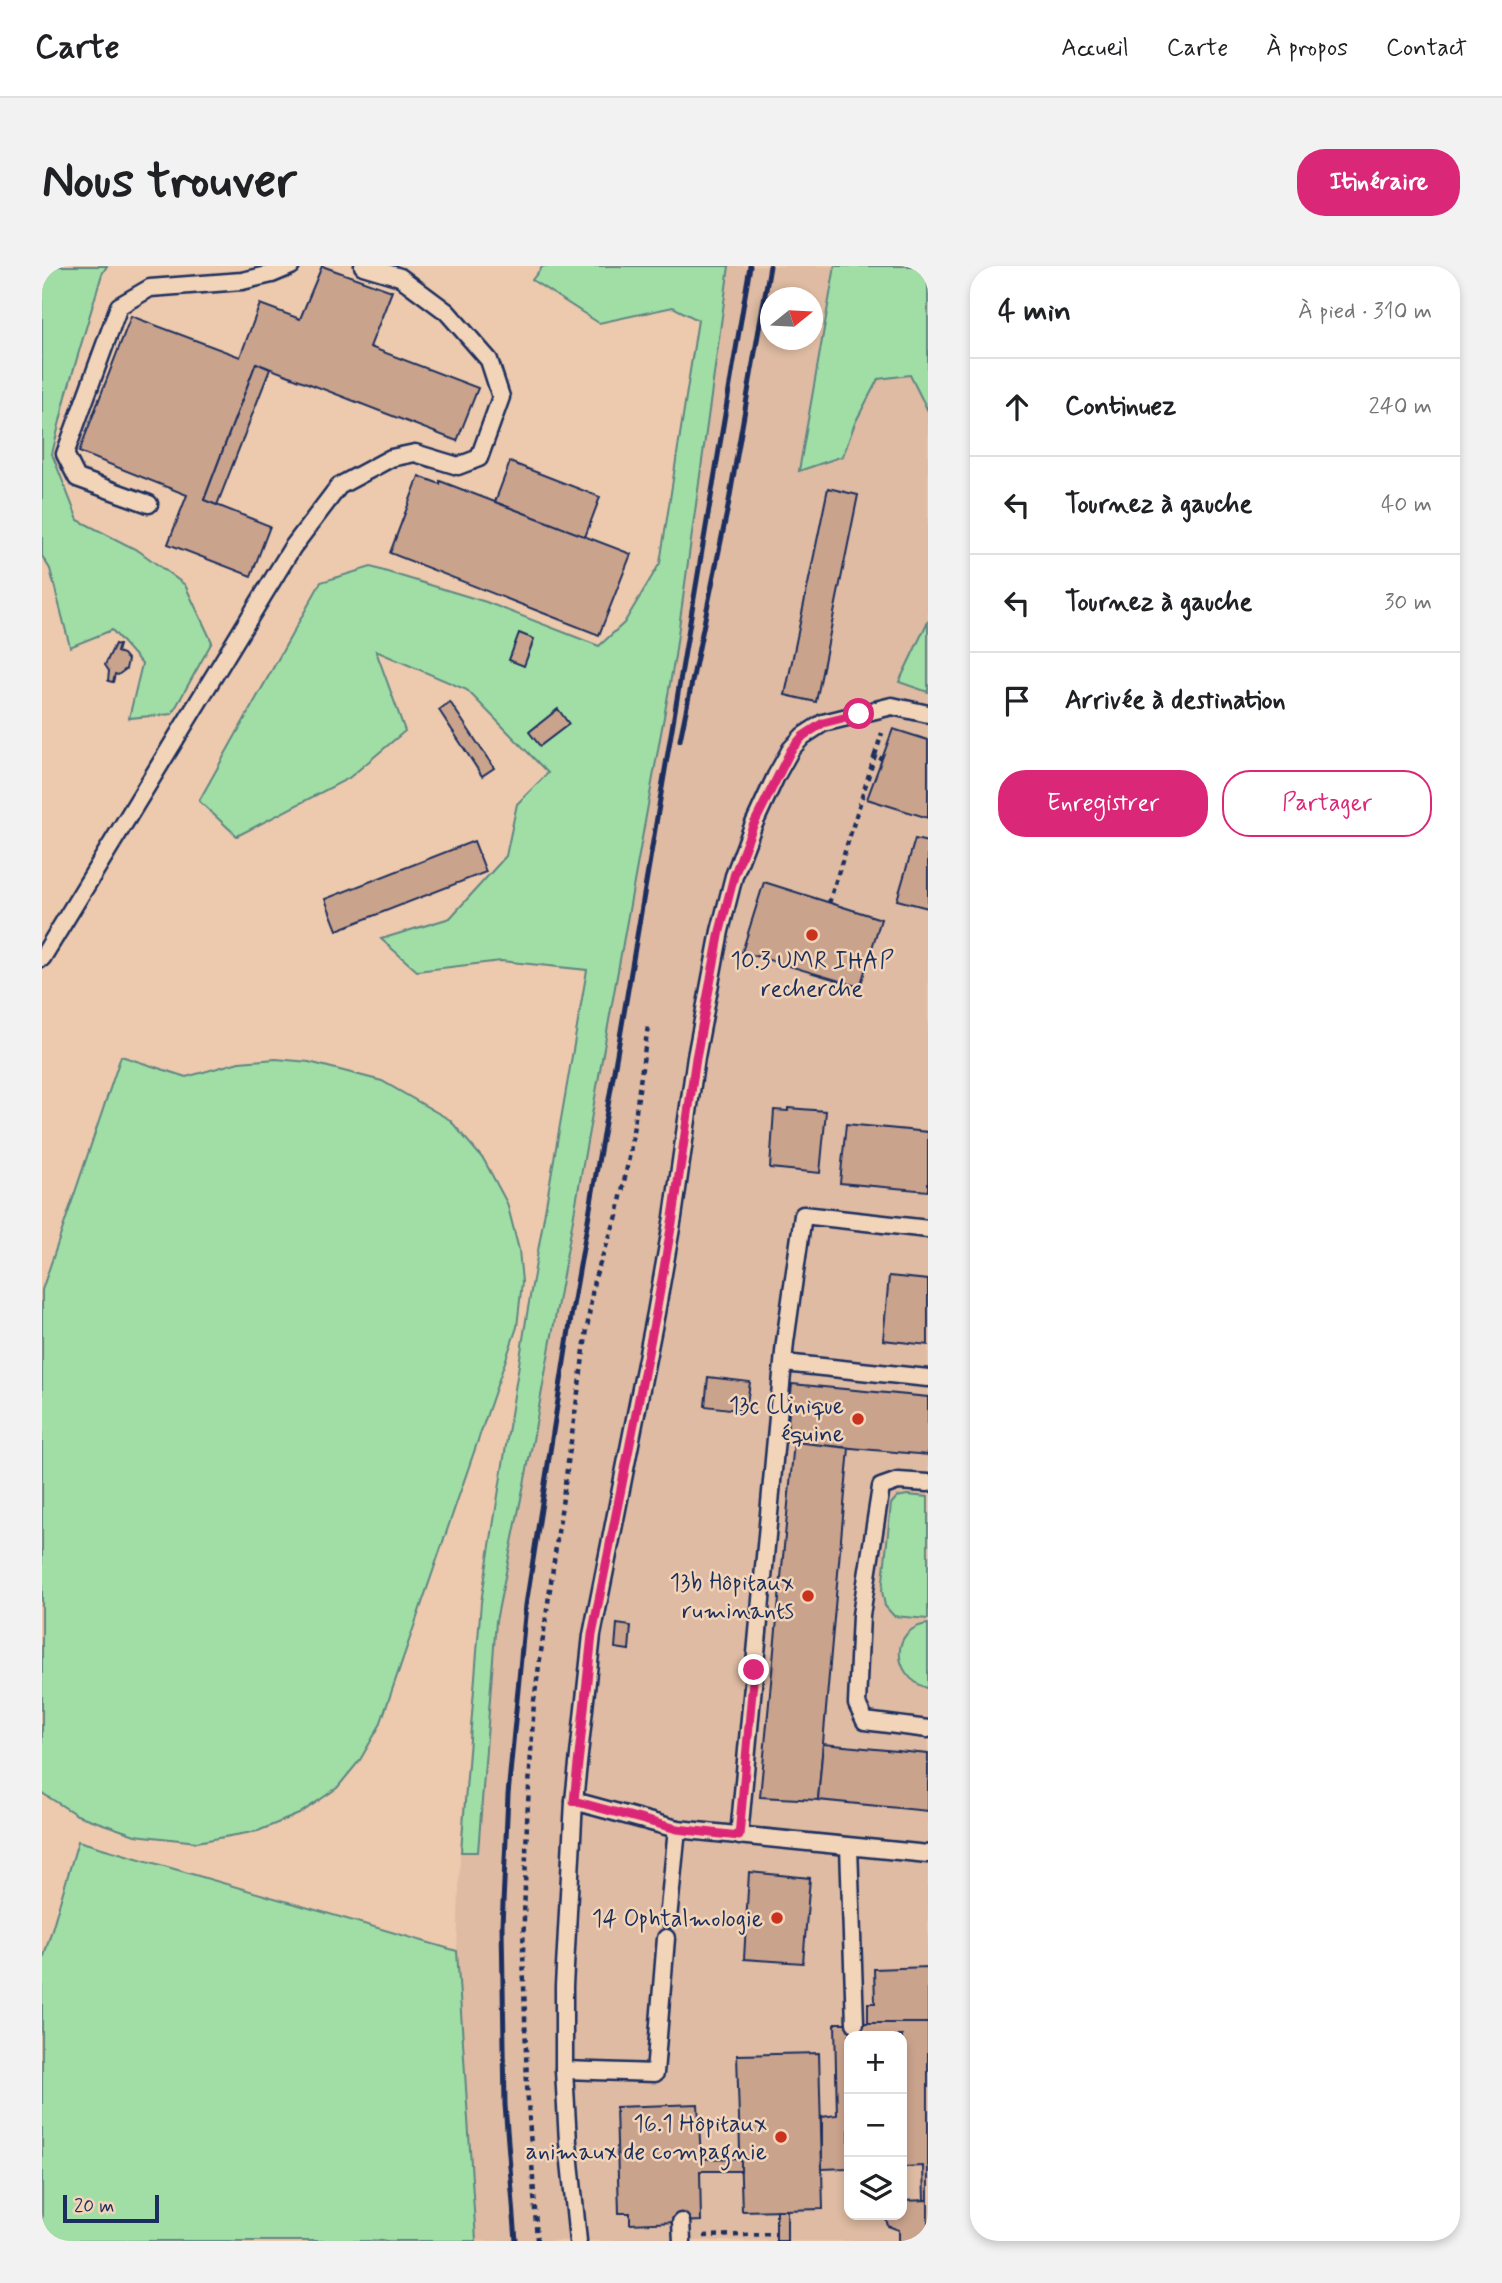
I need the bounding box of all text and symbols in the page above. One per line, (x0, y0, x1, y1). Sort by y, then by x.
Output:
text: Carte (35, 26, 120, 70)
text: Accueil (1061, 33, 1129, 64)
text: Carte (1167, 33, 1228, 64)
text: À propos (1266, 33, 1348, 64)
text: Contact (1386, 33, 1467, 64)
button: Itinéraire (1297, 149, 1460, 216)
text: Nous trouver (42, 150, 297, 215)
north arrow (760, 287, 823, 350)
text: 4 min (998, 292, 1071, 331)
text: À pied · 310 m (1298, 297, 1432, 327)
icon: ahead (998, 388, 1036, 426)
text: Continuez (1065, 390, 1176, 424)
text: 240 m (1368, 392, 1432, 422)
icon: left (998, 486, 1036, 524)
text: Tournez à gauche (1065, 488, 1252, 522)
text: 40 m (1381, 490, 1432, 520)
icon: left (998, 584, 1036, 622)
text: Tournez à gauche (1065, 586, 1252, 620)
text: 30 m (1384, 588, 1432, 618)
icon: arrive (998, 682, 1036, 720)
text: Arrivée à destination (1065, 684, 1286, 718)
route start (843, 698, 874, 729)
button: Enregistrer (998, 770, 1208, 837)
button: Partager (1222, 770, 1432, 837)
marker: 10.3 UMR IHAP recherche (804, 927, 820, 943)
place label: 10.3 UMR IHAP recherche (730, 946, 894, 1005)
place label: 13c Clinique équine (729, 1391, 844, 1450)
marker: 13c Clinique équine (850, 1411, 866, 1427)
place label: 13b Hôpitaux ruminants (670, 1568, 794, 1627)
marker: 13b Hôpitaux ruminants (800, 1588, 816, 1604)
route end (738, 1654, 769, 1685)
place label: 14 Ophtalmologie (592, 1904, 763, 1935)
marker: 14 Ophtalmologie (769, 1910, 785, 1926)
map controls (844, 2031, 907, 2220)
button: + (844, 2031, 907, 2094)
button: − (844, 2094, 907, 2157)
place label: 16.1 Hôpitaux animaux de compagnie (526, 2109, 767, 2171)
marker: 16.1 Hôpitaux animaux de compagnie (773, 2129, 789, 2145)
button: layers (844, 2157, 907, 2220)
scale bar (63, 2192, 159, 2224)
text: 20 m (74, 2194, 114, 2219)

